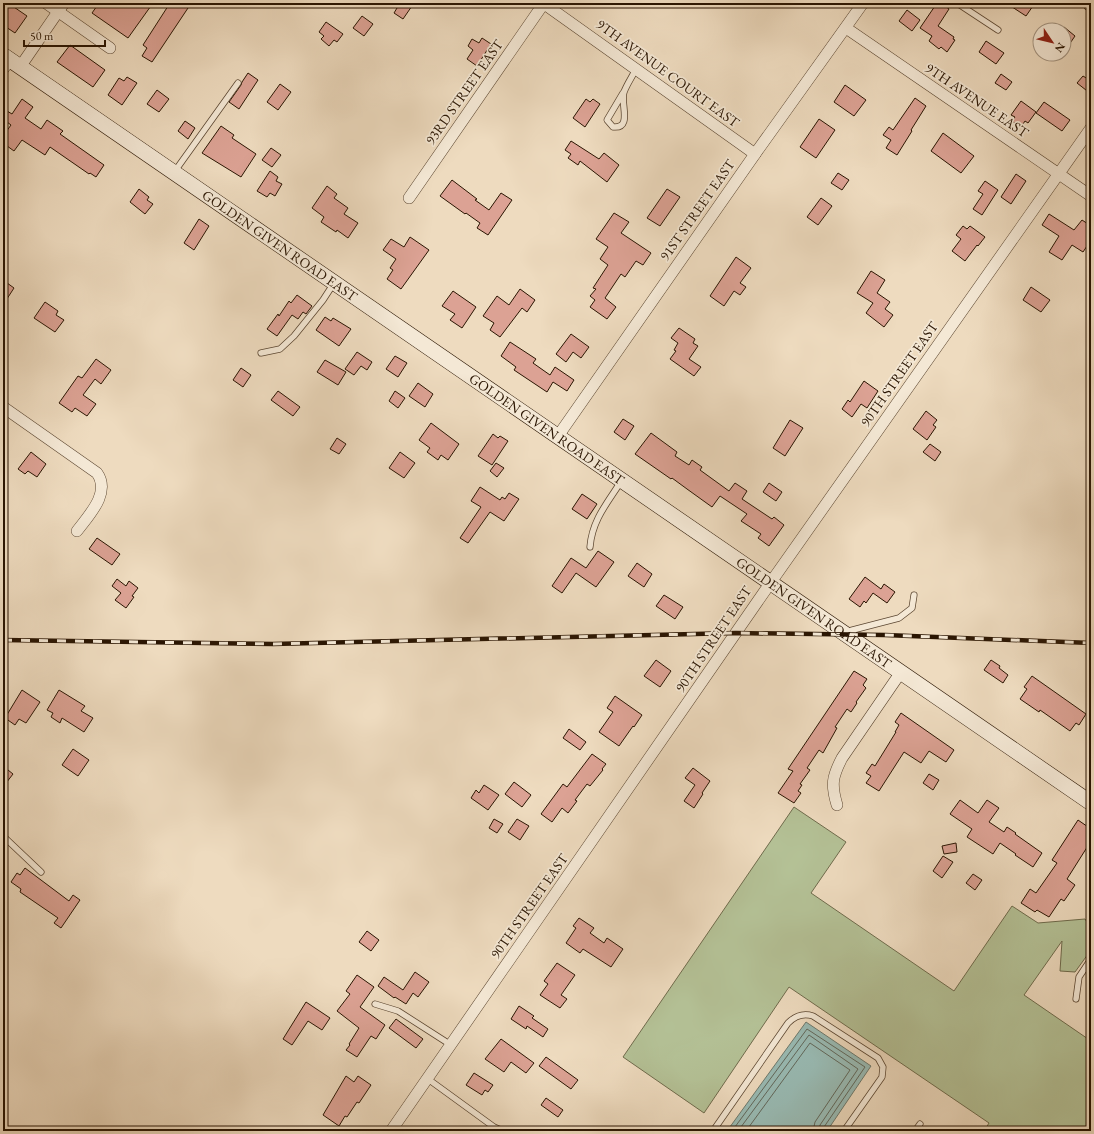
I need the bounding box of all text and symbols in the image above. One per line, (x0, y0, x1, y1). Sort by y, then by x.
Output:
street label: 9TH AVENUE COURT EAST (593, 15, 744, 131)
scale bar (24, 22, 105, 48)
north arrow (1032, 22, 1072, 62)
text: 50 m (30, 28, 54, 44)
street label: 93RD STREET EAST (421, 36, 507, 148)
text: N (1052, 40, 1068, 55)
street label: 9TH AVENUE EAST (922, 59, 1033, 142)
street label: 91ST STREET EAST (655, 155, 739, 264)
street label: GOLDEN GIVEN ROAD EAST (199, 186, 362, 305)
street label: 90TH STREET EAST (856, 317, 942, 430)
street label: GOLDEN GIVEN ROAD EAST (466, 369, 628, 489)
street label: GOLDEN GIVEN ROAD EAST (733, 553, 895, 672)
street label: 90TH STREET EAST (671, 582, 756, 696)
street label: 90TH STREET EAST (486, 849, 572, 962)

